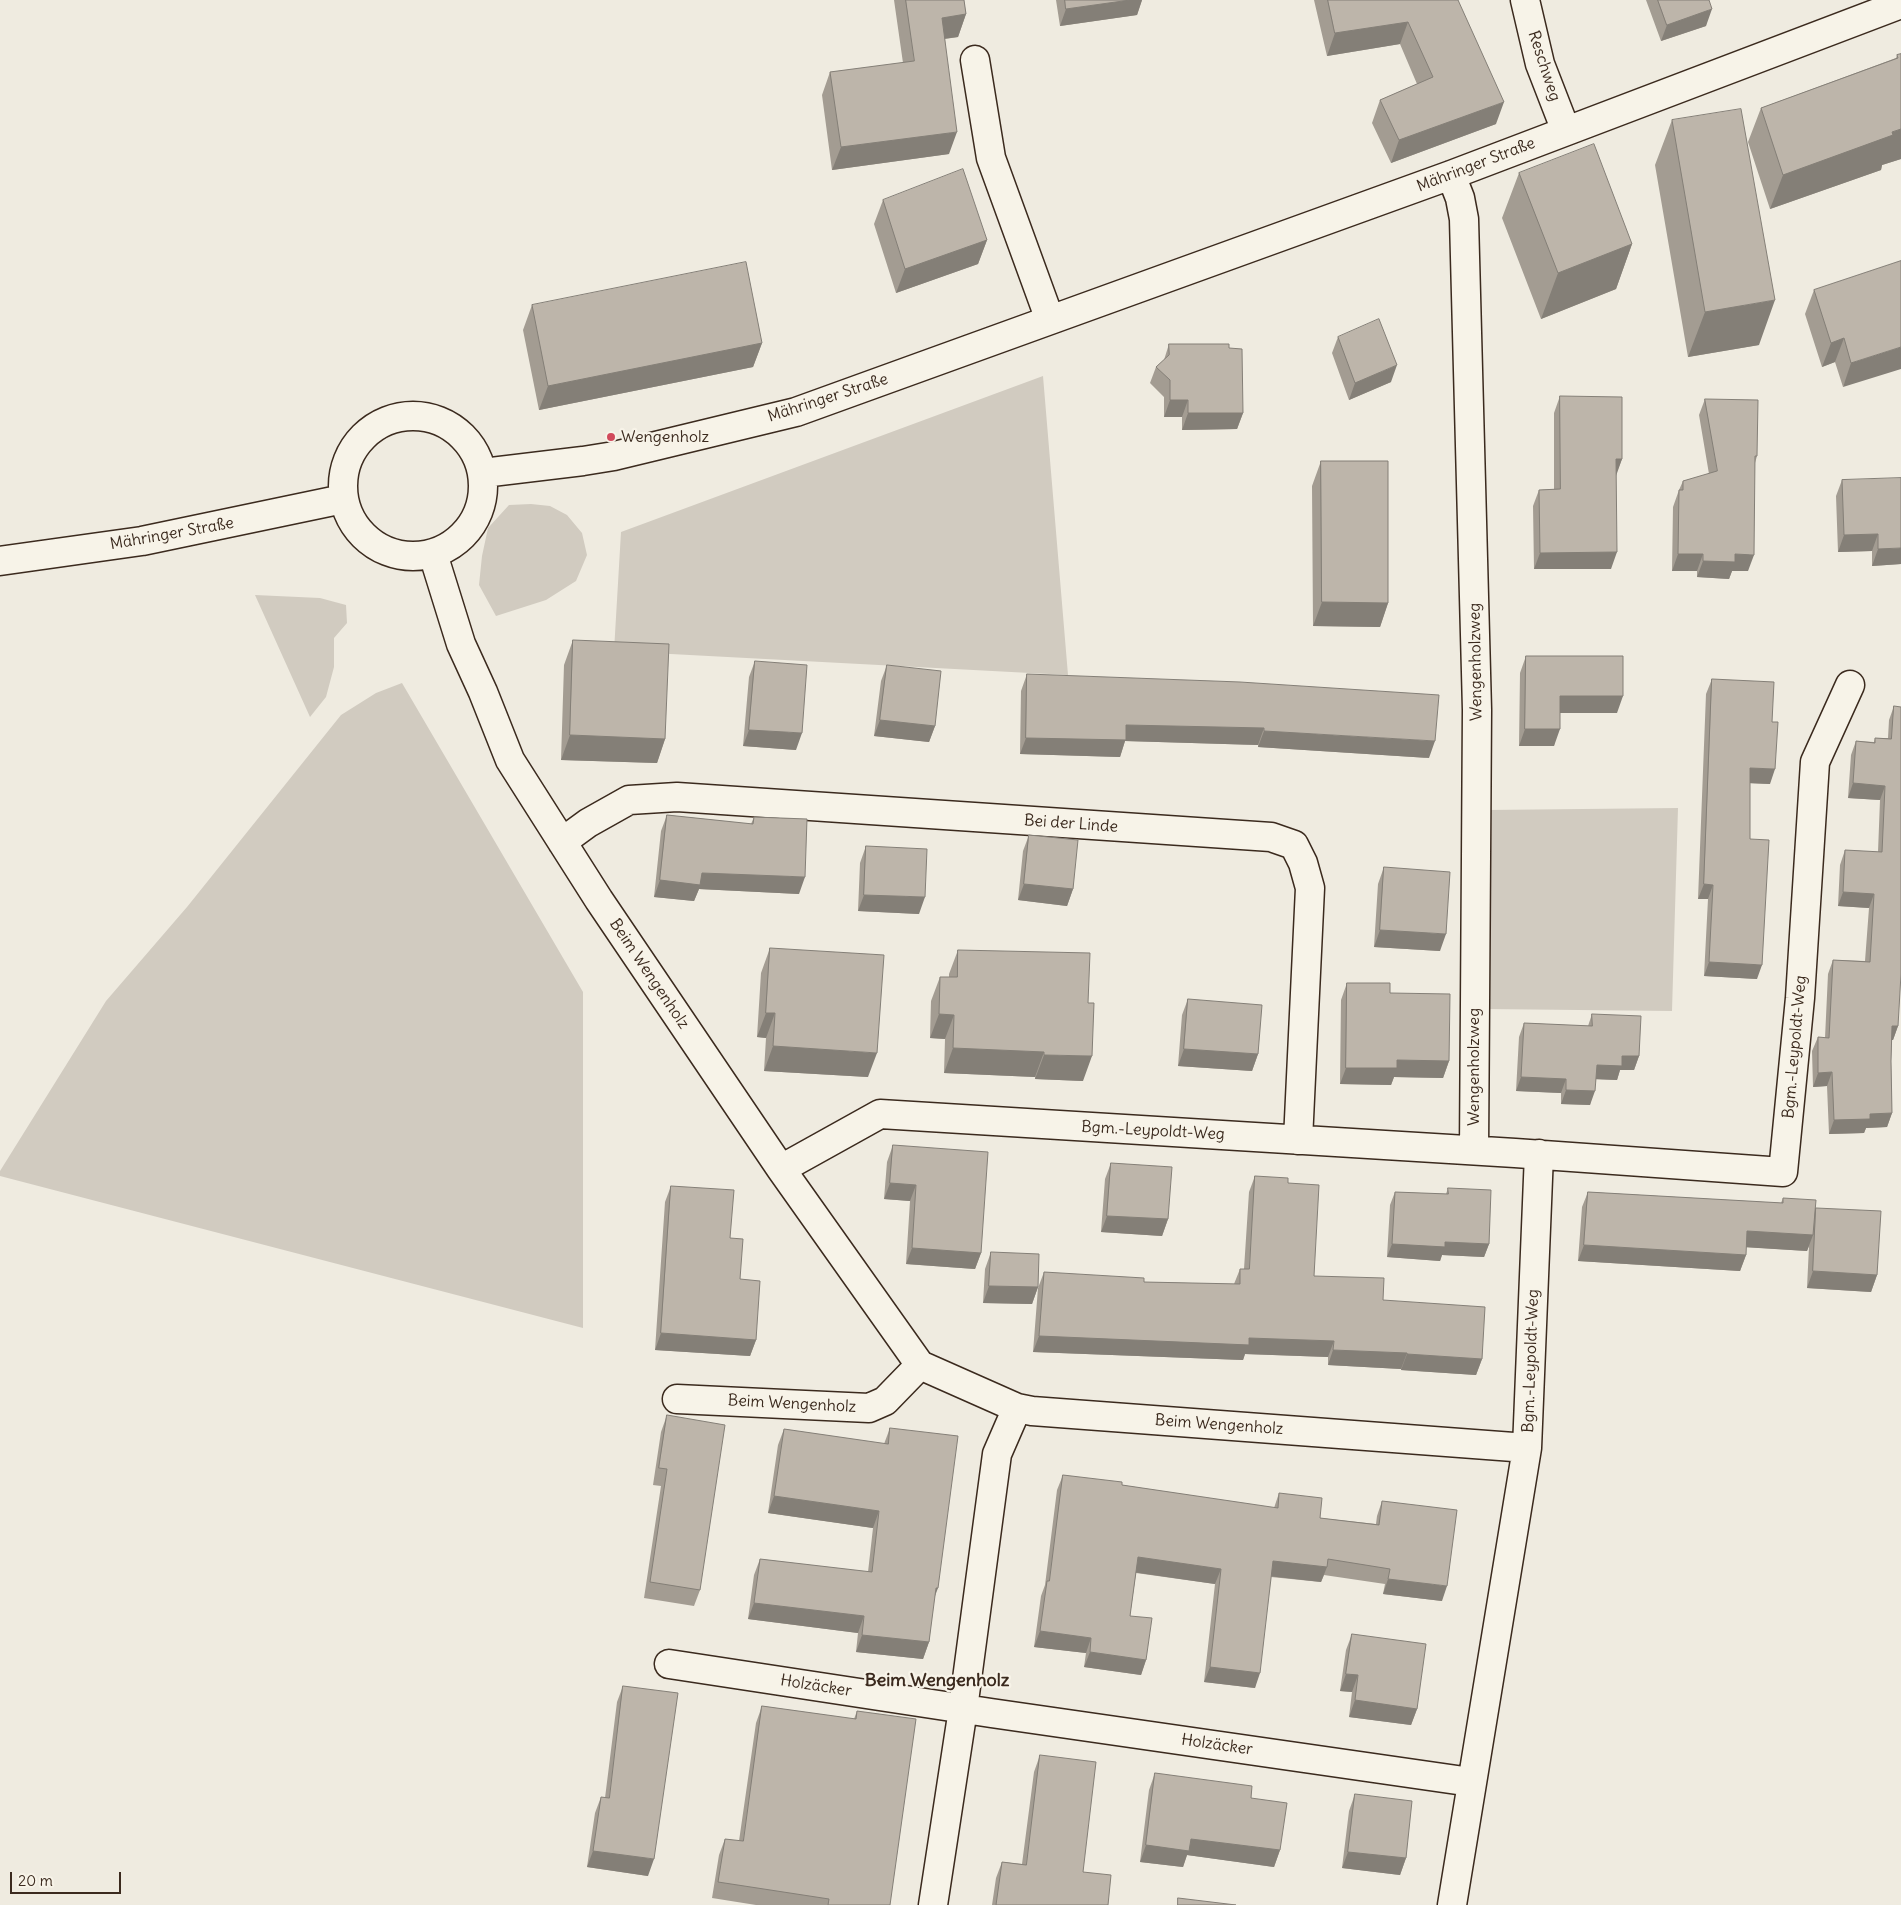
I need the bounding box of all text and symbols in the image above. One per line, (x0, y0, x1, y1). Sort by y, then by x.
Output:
street label: Reschweg (1524, 28, 1564, 104)
street label: Mähringer Straße (1414, 134, 1538, 196)
street label: Mähringer Straße (765, 370, 891, 426)
place label: Wengenholz (621, 427, 709, 447)
marker: Wengenholz (605, 431, 617, 443)
street label: Mähringer Straße (109, 514, 235, 554)
street label: Wengenholzweg (1465, 603, 1487, 721)
street label: Bei der Linde (1023, 811, 1119, 837)
street label: Beim Wengenholz (605, 915, 693, 1033)
street label: Bgm.-Leypoldt-Weg (1779, 975, 1811, 1119)
street label: Wengenholzweg (1464, 1008, 1484, 1126)
street label: Bgm.-Leypoldt-Weg (1081, 1118, 1225, 1144)
street label: Bgm.-Leypoldt-Weg (1519, 1289, 1543, 1433)
street label: Beim Wengenholz (727, 1391, 857, 1417)
street label: Beim Wengenholz (1154, 1411, 1284, 1439)
district label: Beim Wengenholz (865, 1670, 1009, 1692)
street label: Holzäcker (779, 1671, 853, 1701)
street label: Holzäcker (1180, 1730, 1254, 1760)
scale bar (12, 1862, 124, 1894)
text: 20 m (18, 1871, 53, 1890)

